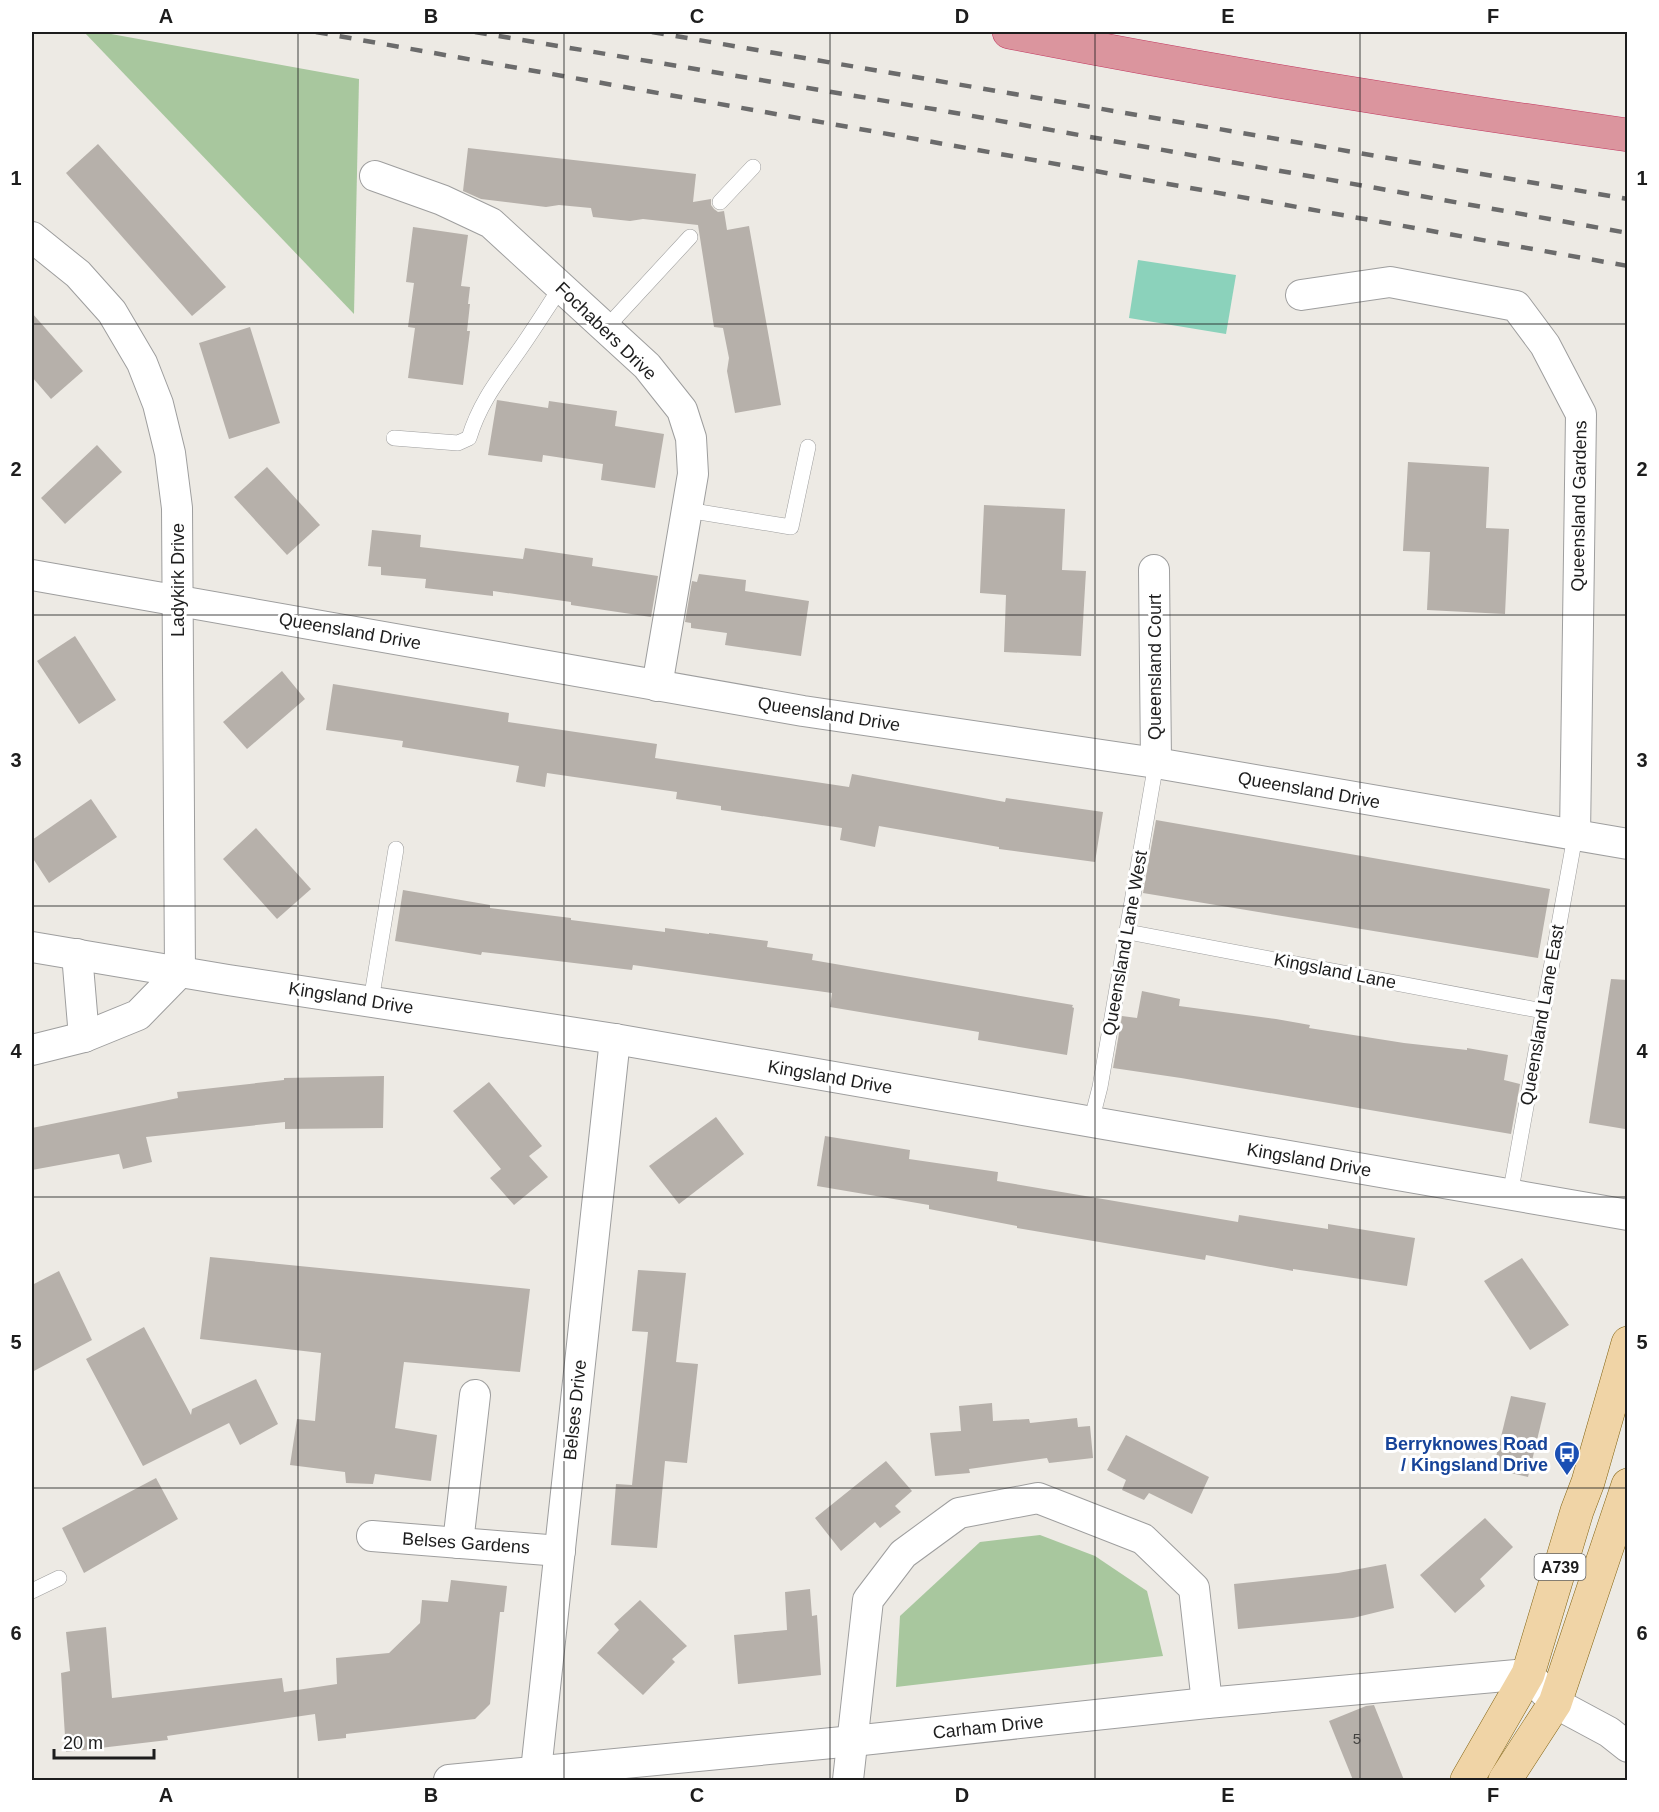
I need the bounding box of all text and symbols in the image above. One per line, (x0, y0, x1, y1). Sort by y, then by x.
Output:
text: A (159, 5, 173, 27)
text: B (424, 5, 438, 27)
text: C (690, 5, 704, 27)
text: D (955, 5, 969, 27)
text: E (1221, 5, 1235, 27)
text: F (1487, 5, 1499, 27)
text: 1 (10, 167, 22, 189)
text: 1 (1636, 167, 1648, 189)
street label: Fochabers Drive (552, 278, 660, 384)
street label: Queensland Gardens (1568, 420, 1590, 592)
text: 2 (10, 458, 22, 480)
text: 2 (1636, 458, 1648, 480)
street label: Ladykirk Drive (168, 523, 188, 637)
street label: Queensland Court (1145, 594, 1165, 740)
street label: Queensland Drive (277, 609, 423, 653)
street label: Queensland Drive (756, 693, 902, 735)
text: 3 (10, 749, 22, 771)
text: 3 (1636, 749, 1648, 771)
street label: Queensland Drive (1236, 768, 1382, 812)
street label: Queensland Lane West (1099, 849, 1151, 1037)
street label: Queensland Lane East (1516, 923, 1568, 1107)
street label: Kingsland Lane (1272, 949, 1398, 993)
street label: Kingsland Drive (287, 978, 415, 1018)
text: 4 (10, 1040, 22, 1062)
text: 4 (1636, 1040, 1648, 1062)
street label: Kingsland Drive (766, 1056, 894, 1098)
street label: Kingsland Drive (1245, 1139, 1373, 1181)
text: 5 (10, 1331, 22, 1353)
text: 5 (1636, 1331, 1648, 1353)
street label: Belses Drive (560, 1359, 590, 1461)
place label: Berryknowes Road / Kingsland Drive (1385, 1434, 1548, 1475)
bus stop icon: Berryknowes Road / Kingsland Drive (1552, 1439, 1582, 1477)
street label: Belses Gardens (401, 1529, 531, 1557)
road number: A739 (1534, 1554, 1586, 1580)
text: 6 (10, 1622, 22, 1644)
text: 6 (1636, 1622, 1648, 1644)
street label: Carham Drive (932, 1711, 1044, 1743)
scale bar (54, 1722, 154, 1760)
house number: 5 (1353, 1730, 1361, 1747)
text: 20 m (63, 1733, 103, 1753)
text: A (159, 1784, 173, 1806)
text: B (424, 1784, 438, 1806)
text: C (690, 1784, 704, 1806)
text: D (955, 1784, 969, 1806)
text: E (1221, 1784, 1235, 1806)
text: F (1487, 1784, 1499, 1806)

